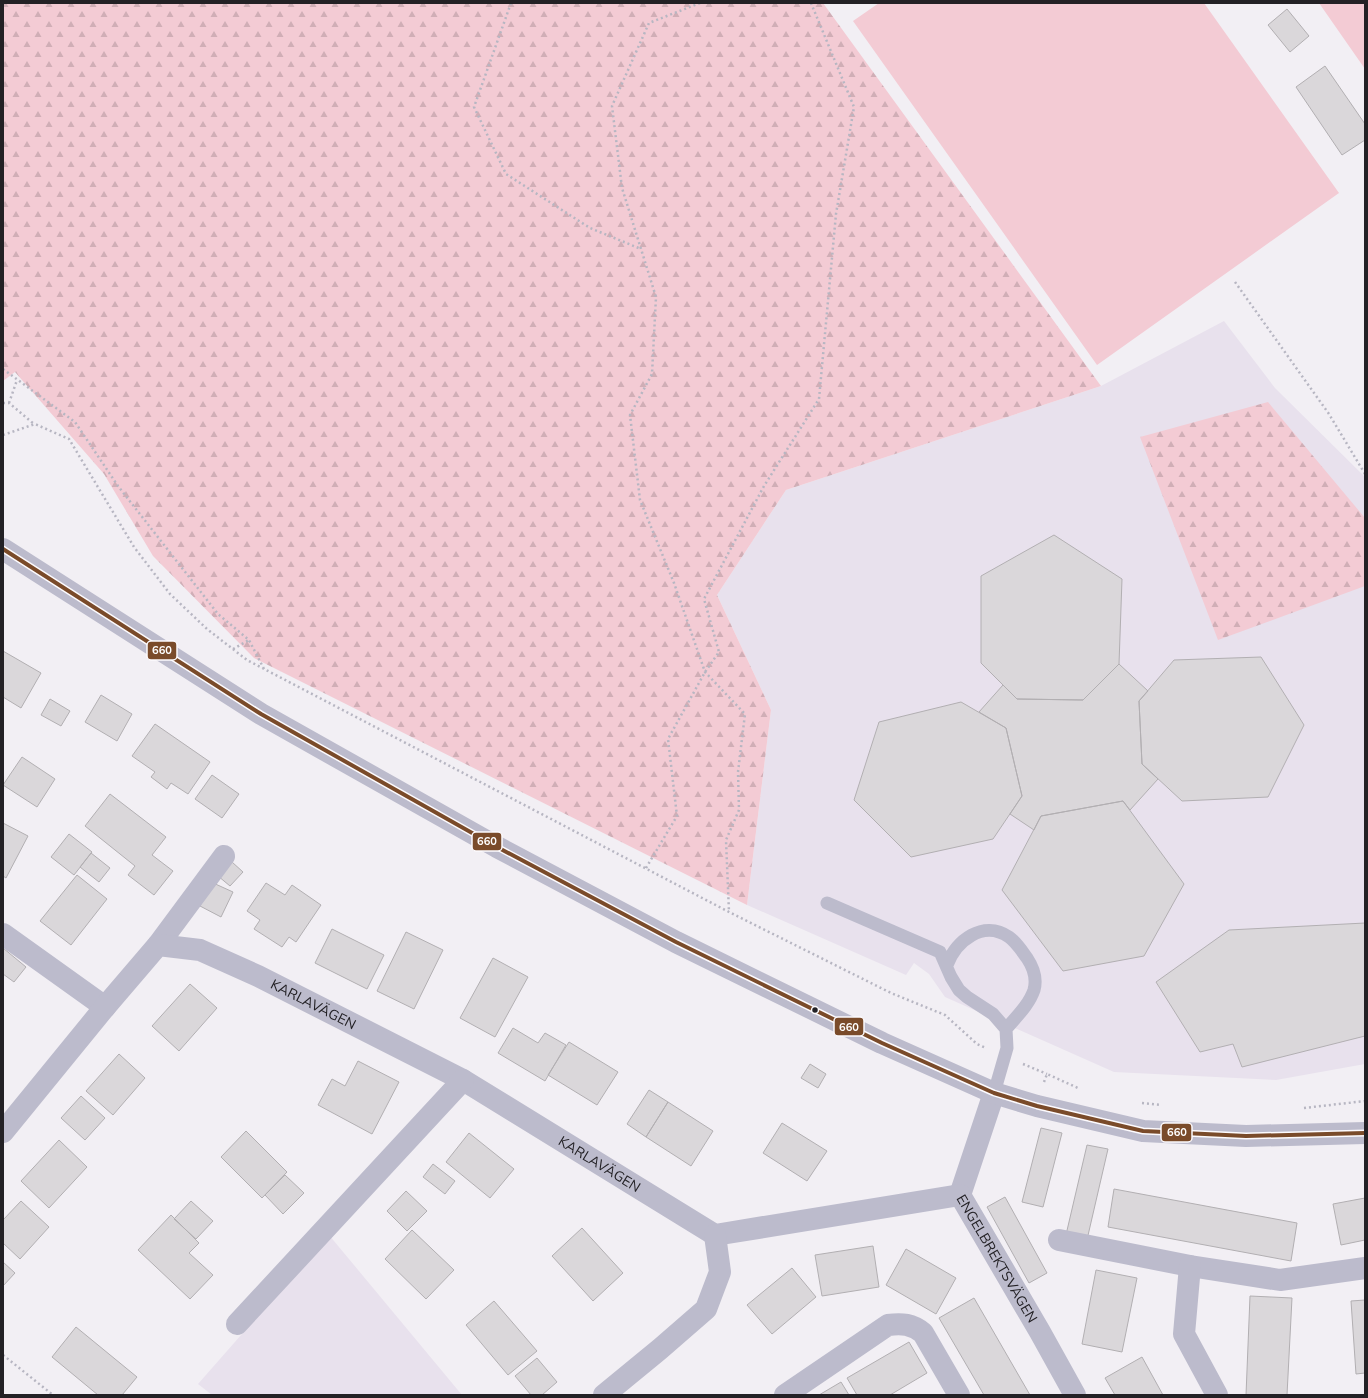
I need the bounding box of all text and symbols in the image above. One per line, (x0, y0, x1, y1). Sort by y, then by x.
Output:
line badge: 660 (147, 641, 177, 660)
text: 660 (152, 643, 172, 657)
line badge: 660 (472, 832, 502, 851)
text: 660 (477, 834, 497, 848)
street label: KARLAVÄGEN (268, 975, 359, 1033)
unlabelled marker (810, 1005, 820, 1015)
line badge: 660 (834, 1017, 864, 1036)
text: 660 (839, 1020, 859, 1034)
line badge: 660 (1161, 1123, 1192, 1142)
text: 660 (1167, 1125, 1187, 1139)
street label: KARLAVÄGEN (555, 1132, 644, 1196)
street label: ENGELBREKTSVÄGEN (953, 1191, 1042, 1326)

